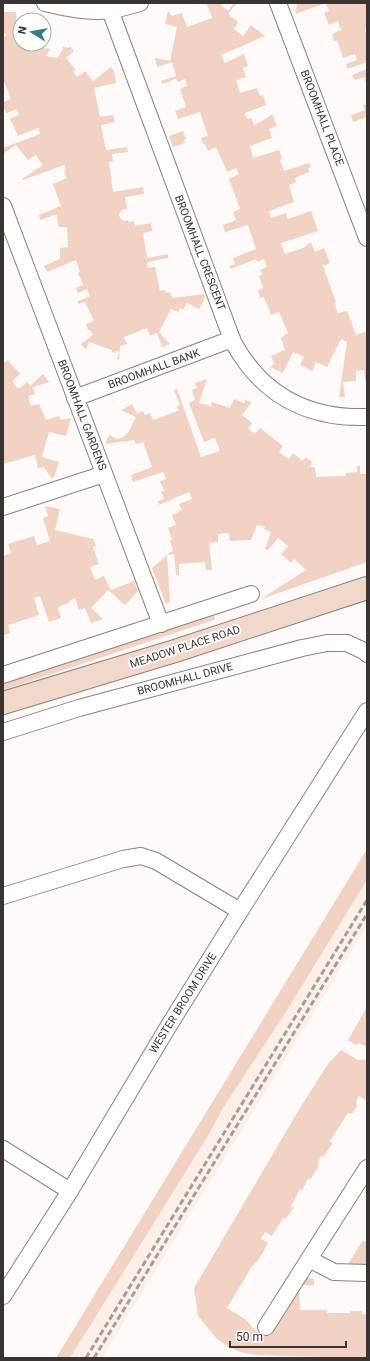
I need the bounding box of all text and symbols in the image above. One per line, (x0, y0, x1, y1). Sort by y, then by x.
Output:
north arrow (12, 12, 52, 52)
text: N (16, 25, 30, 35)
street label: BROOMHALL PLACE (298, 68, 346, 168)
street label: BROOMHALL CRESCENT (172, 194, 228, 313)
street label: BROOMHALL BANK (106, 346, 202, 392)
street label: BROOMHALL GARDENS (55, 358, 109, 473)
street label: MEADOW PLACE ROAD (128, 623, 242, 671)
street label: BROOMHALL DRIVE (136, 660, 234, 698)
street label: WESTER BROOM DRIVE (147, 950, 219, 1056)
scale bar (230, 1323, 346, 1349)
text: 50 m (236, 1330, 263, 1344)

